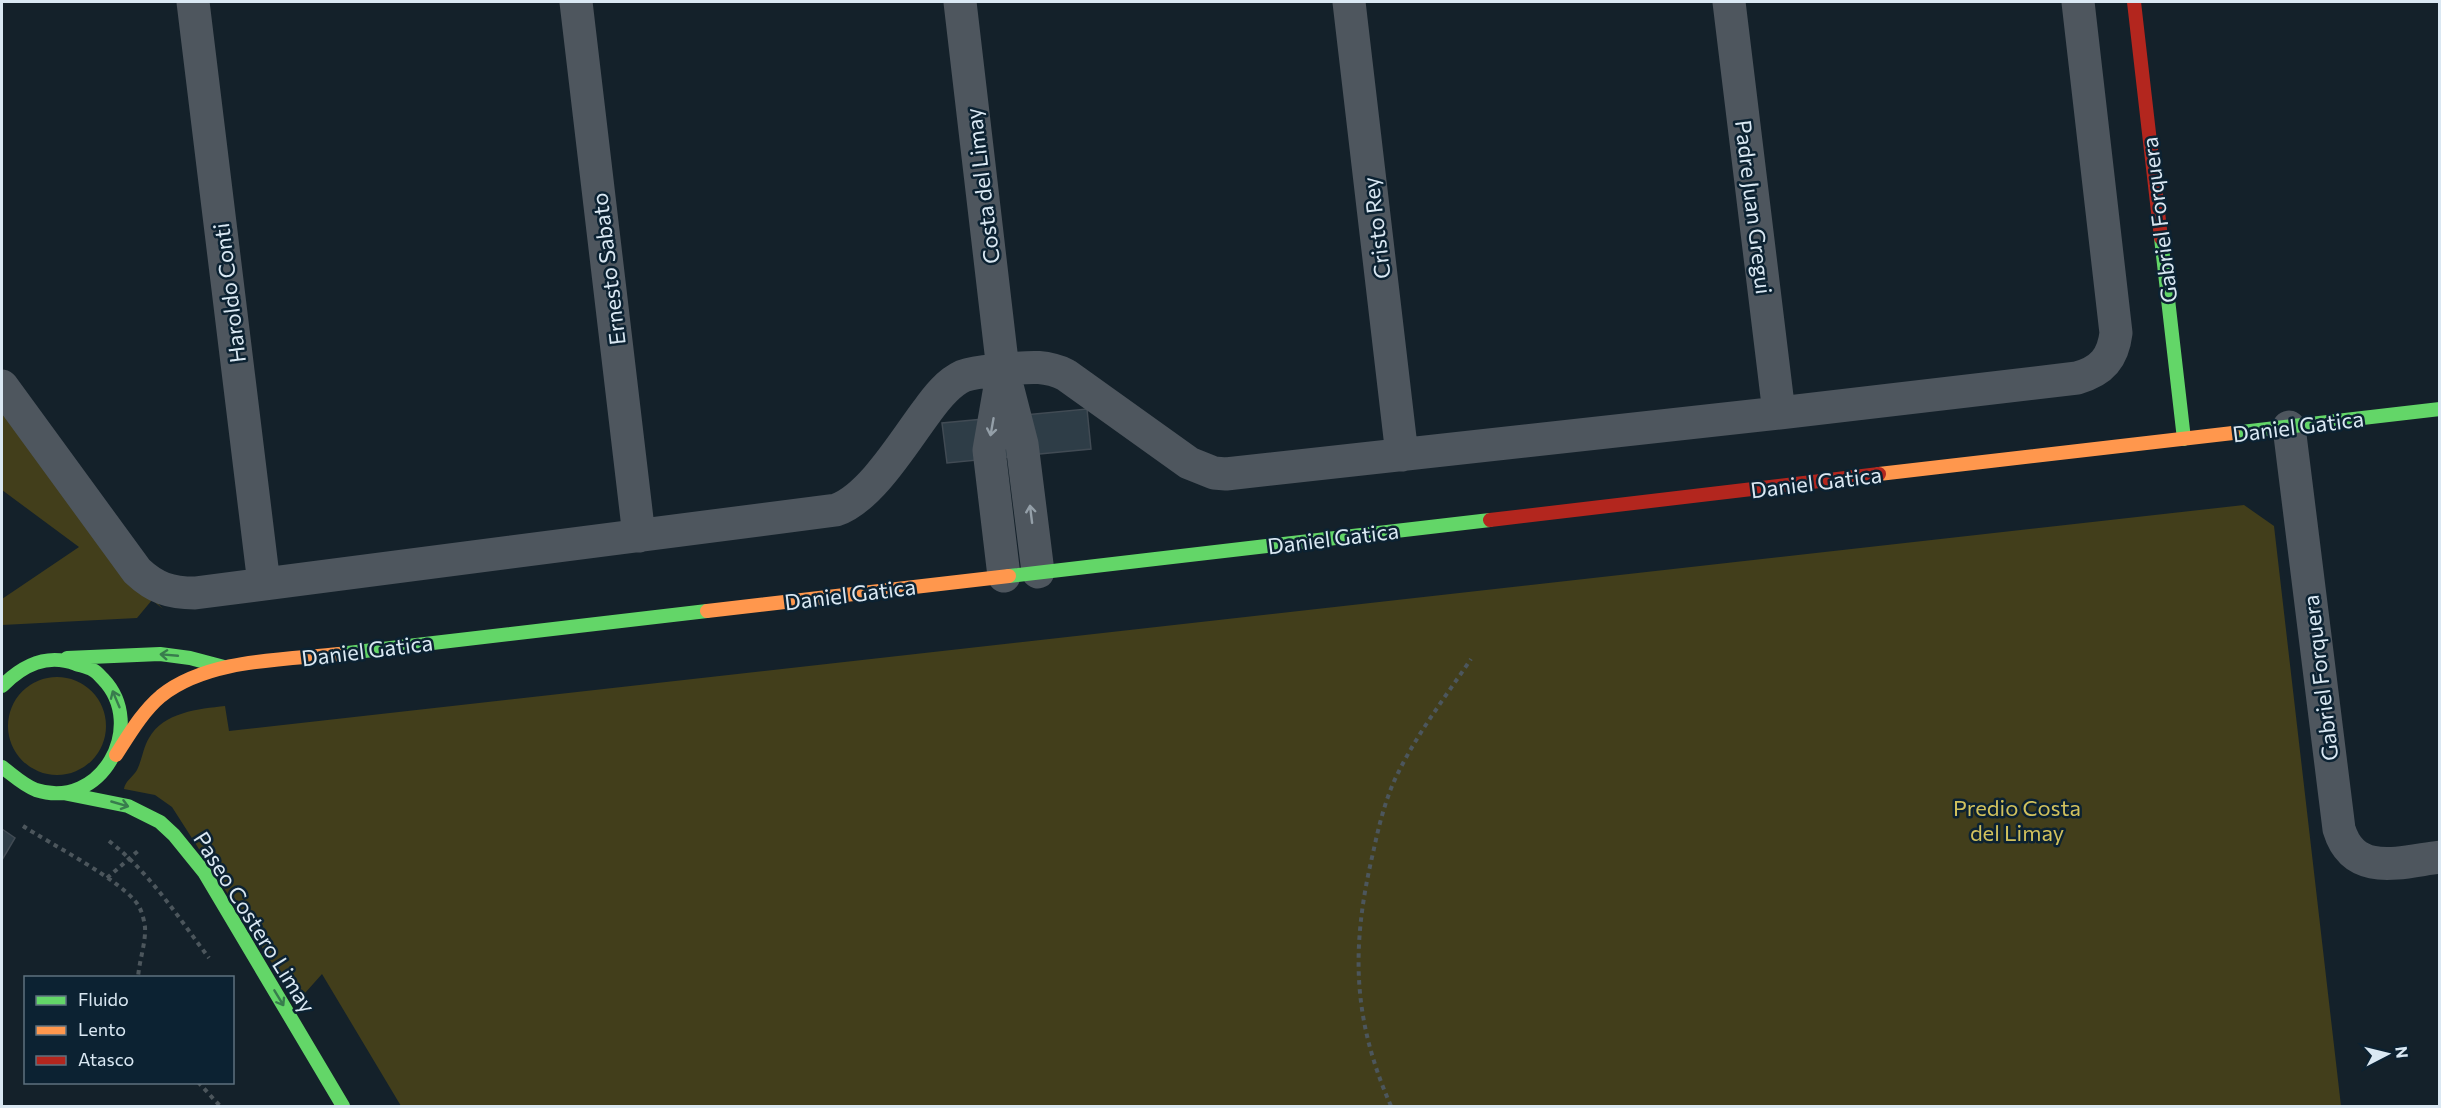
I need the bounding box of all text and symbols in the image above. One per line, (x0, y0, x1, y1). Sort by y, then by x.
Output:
street label: Costa del Limay (959, 106, 1005, 266)
street label: Padre Juan Gregui (1730, 118, 1778, 296)
street label: Gabriel Forquera (2135, 135, 2183, 305)
street label: Cristo Rey (1356, 176, 1396, 280)
street label: Ernesto Sabato (585, 191, 631, 347)
street label: Haroldo Conti (207, 222, 251, 364)
street label: Daniel Gatica (2231, 405, 2365, 447)
one-way arrow (986, 417, 997, 436)
street label: Daniel Gatica (1749, 461, 1883, 503)
one-way arrow (1025, 505, 1036, 525)
street label: Daniel Gatica (1266, 517, 1400, 559)
street label: Daniel Gatica (783, 573, 917, 615)
street label: Gabriel Forquera (2296, 593, 2344, 763)
street label: Daniel Gatica (300, 629, 434, 671)
one-way arrow (160, 649, 179, 660)
one-way arrow (110, 690, 121, 708)
park label: Predio Costa del Limay (1953, 794, 2081, 846)
one-way arrow (110, 798, 129, 810)
street label: Paseo Costero Limay (188, 826, 322, 1018)
legend (24, 976, 234, 1084)
text: Fluido (78, 988, 129, 1010)
one-way arrow (273, 989, 285, 1006)
text: Lento (78, 1018, 126, 1040)
north arrow (2357, 1024, 2417, 1084)
text: N (2392, 1045, 2413, 1059)
text: Atasco (78, 1048, 134, 1070)

